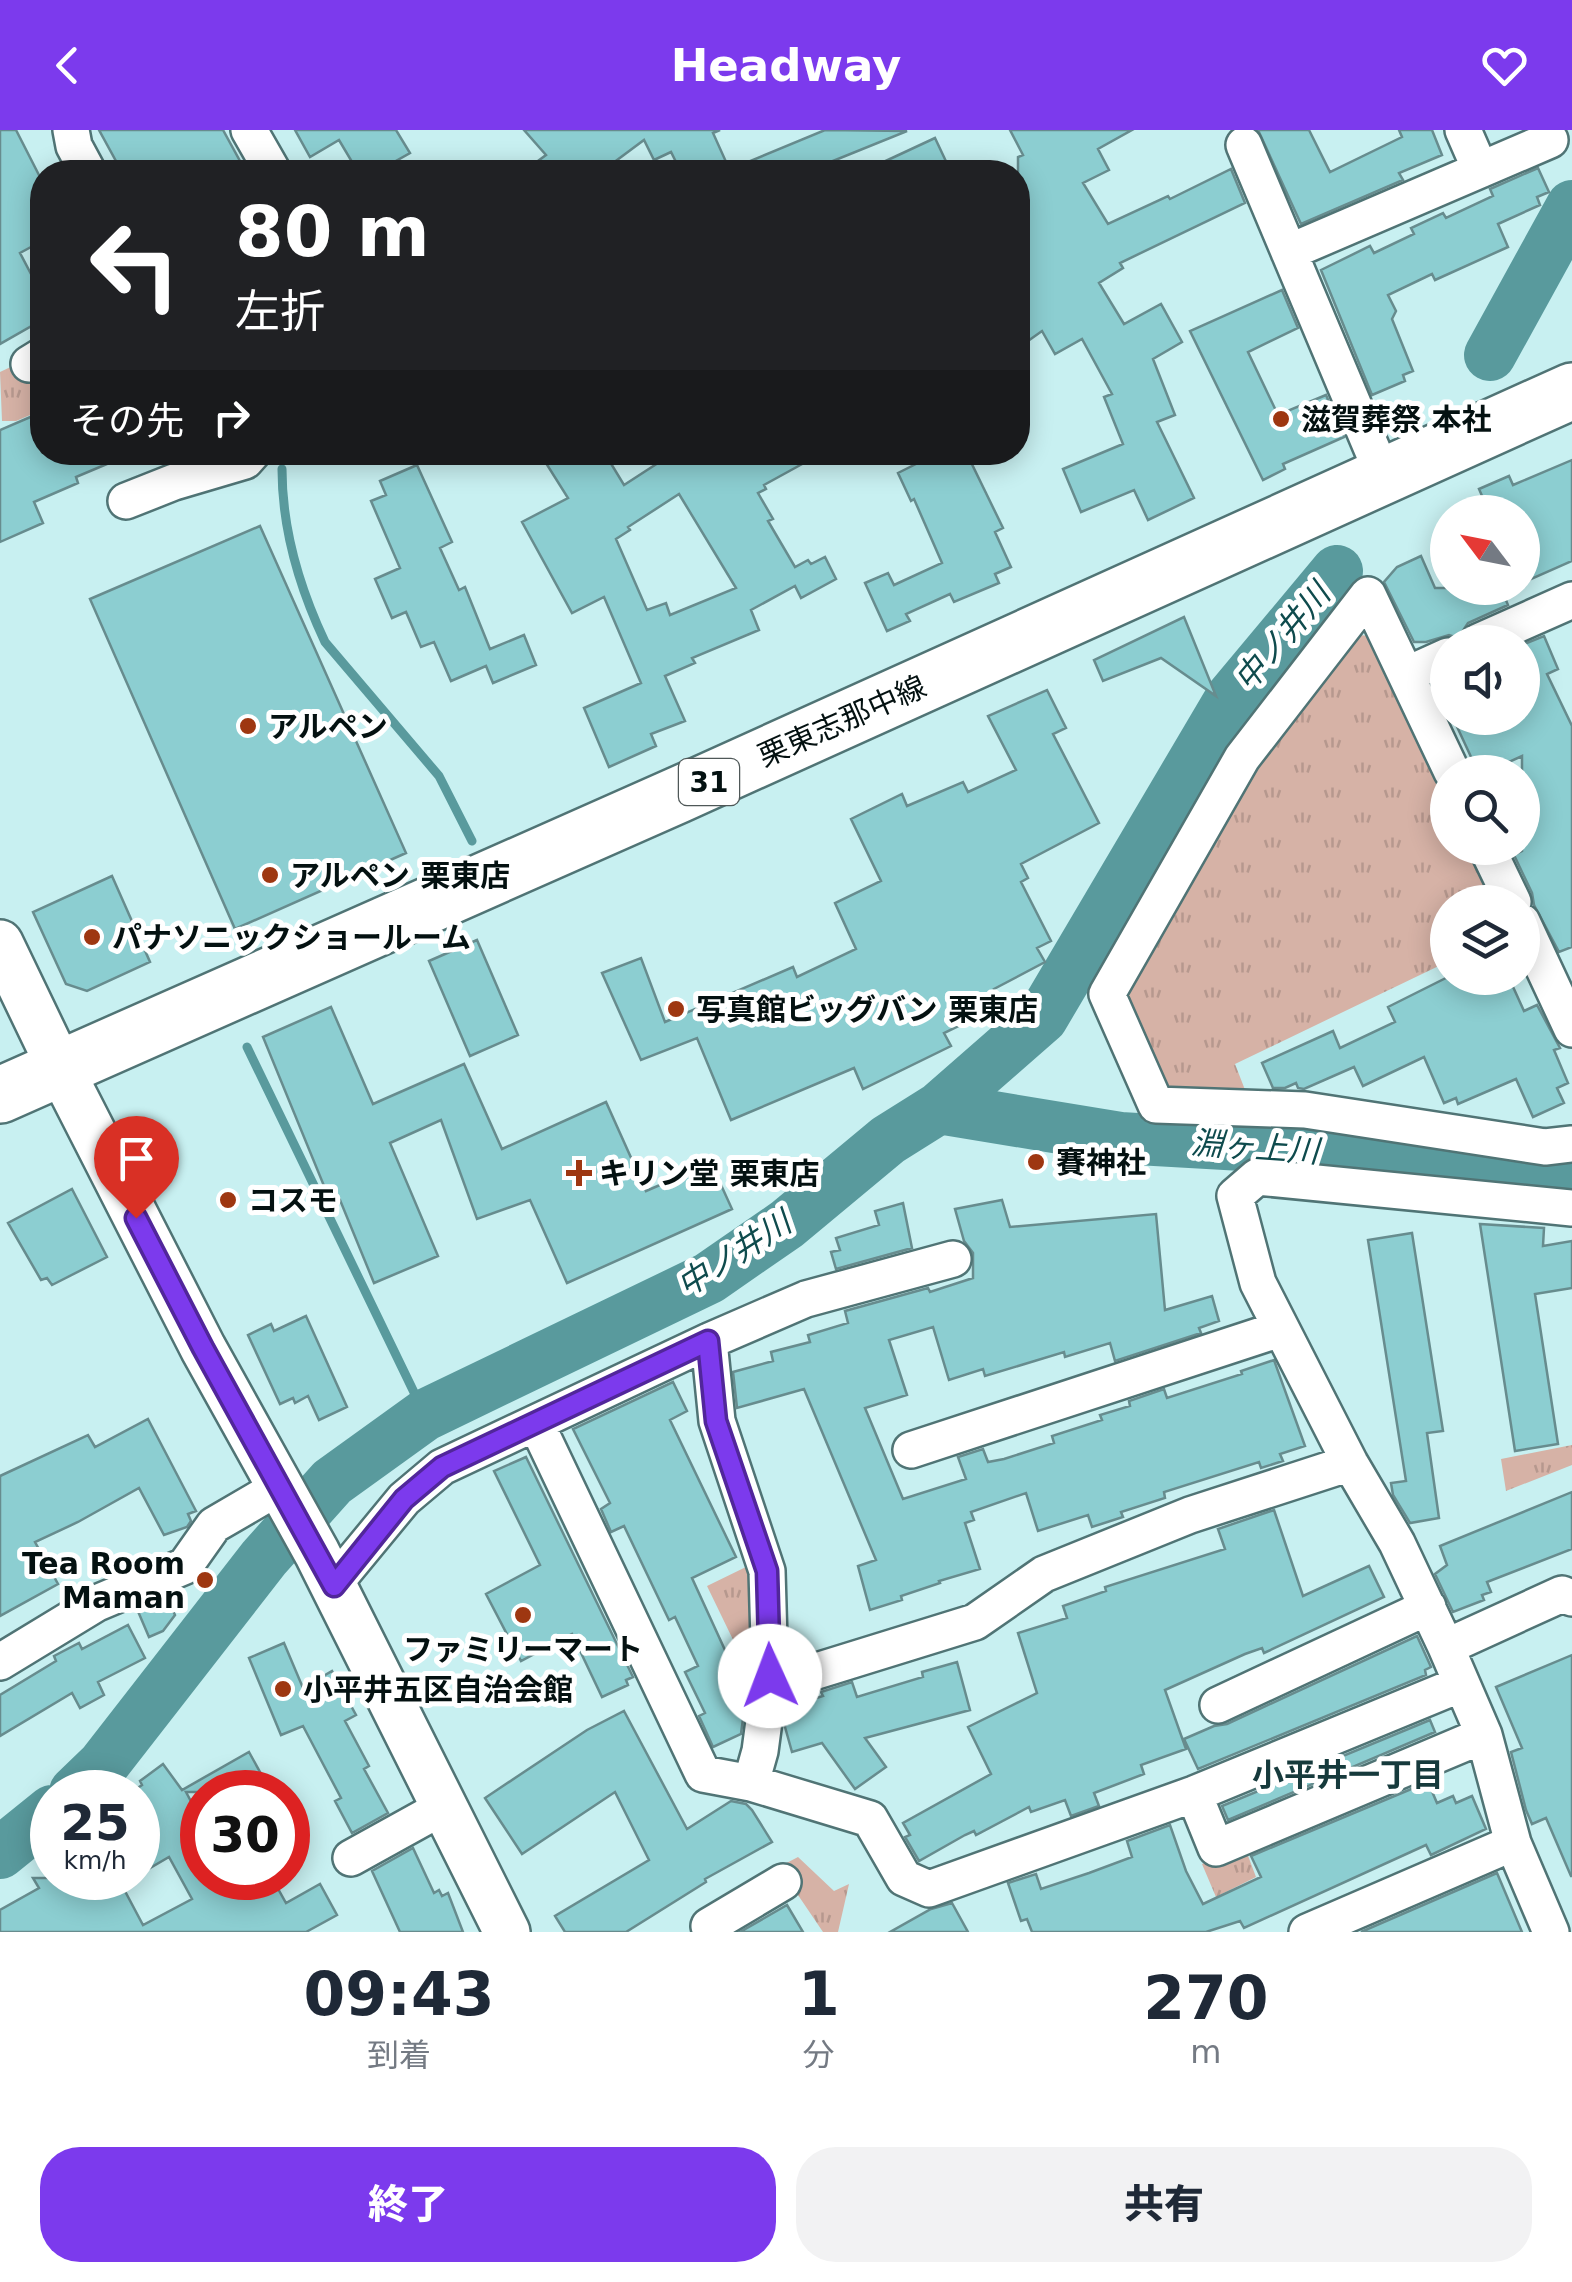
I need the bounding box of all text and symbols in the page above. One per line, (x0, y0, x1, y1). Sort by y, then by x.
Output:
icon: back (40, 38, 95, 93)
icon: heart (1477, 38, 1532, 93)
text: Headway (671, 39, 901, 92)
text: 80 m (235, 191, 430, 273)
icon: left (70, 200, 200, 330)
text: 左折 (235, 285, 325, 338)
icon: right (204, 390, 259, 445)
text: その先 (70, 399, 184, 443)
place label: 滋賀葬祭 本社 (1301, 402, 1491, 437)
marker: 滋賀葬祭 本社 (1270, 408, 1292, 430)
north arrow (1430, 495, 1540, 605)
map controls (1430, 495, 1540, 995)
water label: 中ノ井川 (1226, 573, 1340, 698)
button: sound (1430, 625, 1540, 735)
street label: 栗東志那中線 (753, 668, 931, 774)
place label: アルペン (268, 709, 388, 744)
marker: アルペン (237, 715, 259, 737)
button: search (1430, 755, 1540, 865)
road number: 31 (679, 759, 739, 805)
place label: アルペン 栗東店 (290, 858, 510, 893)
marker: アルペン 栗東店 (259, 864, 281, 886)
button: layers (1430, 885, 1540, 995)
place label: パナソニックショールーム (112, 920, 471, 955)
marker: パナソニックショールーム (81, 926, 103, 948)
place label: 写真館ビッグバン 栗東店 (696, 992, 1038, 1027)
marker: 写真館ビッグバン 栗東店 (665, 998, 687, 1020)
pin (94, 1116, 179, 1219)
water label: 淵ヶ上川 (1190, 1124, 1323, 1171)
icon: arrive (109, 1131, 164, 1186)
place label: 賽神社 (1056, 1145, 1146, 1180)
marker: 賽神社 (1025, 1151, 1047, 1173)
place label: キリン堂 栗東店 (599, 1156, 819, 1191)
marker: キリン堂 栗東店 (568, 1162, 590, 1184)
place label: コスモ (248, 1183, 338, 1218)
marker: コスモ (217, 1189, 239, 1211)
water label: 中ノ井川 (670, 1202, 801, 1305)
place label: Tea Room Maman (22, 1546, 185, 1615)
marker: Tea Room Maman (194, 1569, 216, 1591)
marker: ファミリーマート (512, 1604, 534, 1626)
position arrow (718, 1624, 822, 1728)
place label: ファミリーマート (403, 1632, 643, 1667)
place label: 小平井五区自治会館 (303, 1672, 573, 1707)
marker: 小平井五区自治会館 (272, 1678, 294, 1700)
district label: 小平井一丁目 (1252, 1756, 1444, 1794)
speed limit sign: 30 (180, 1770, 310, 1900)
text: 25 (60, 1794, 130, 1852)
text: km/h (63, 1846, 127, 1875)
text: 09:43 (304, 1959, 495, 2029)
text: 1 (798, 1959, 840, 2029)
text: 270 (1143, 1963, 1269, 2033)
text: m (1190, 2033, 1221, 2071)
text: 到着 (367, 2036, 431, 2074)
text: 分 (803, 2036, 835, 2074)
button: 終了 (40, 2147, 776, 2262)
button: 共有 (796, 2147, 1532, 2262)

